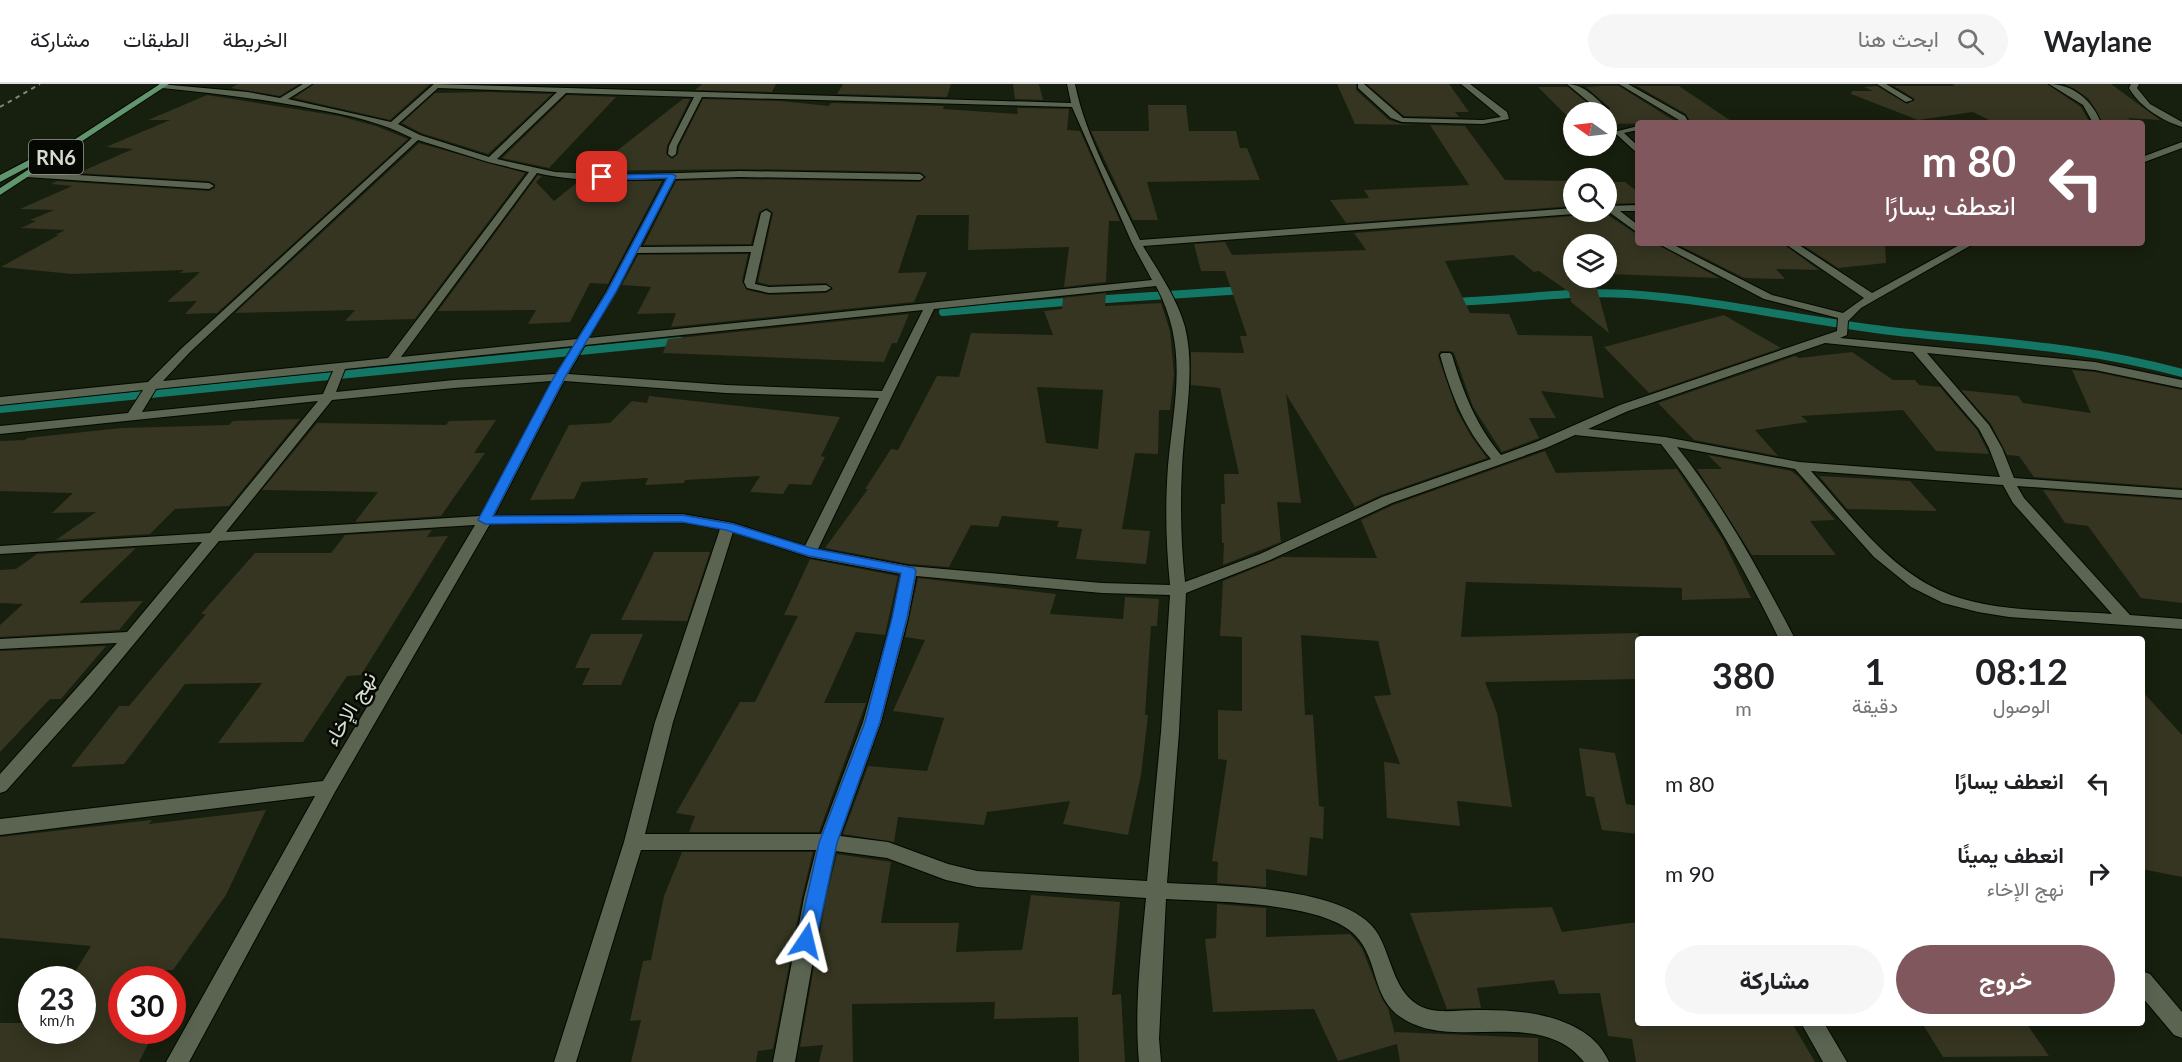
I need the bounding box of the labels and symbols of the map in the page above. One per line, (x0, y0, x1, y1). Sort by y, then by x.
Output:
north arrow (1563, 102, 1617, 156)
road number: RN6 (29, 140, 83, 174)
pin (576, 151, 627, 202)
street label: نهج الإخاء (318, 667, 383, 751)
position arrow (774, 909, 838, 973)
speed limit sign: 30 (108, 966, 186, 1044)

